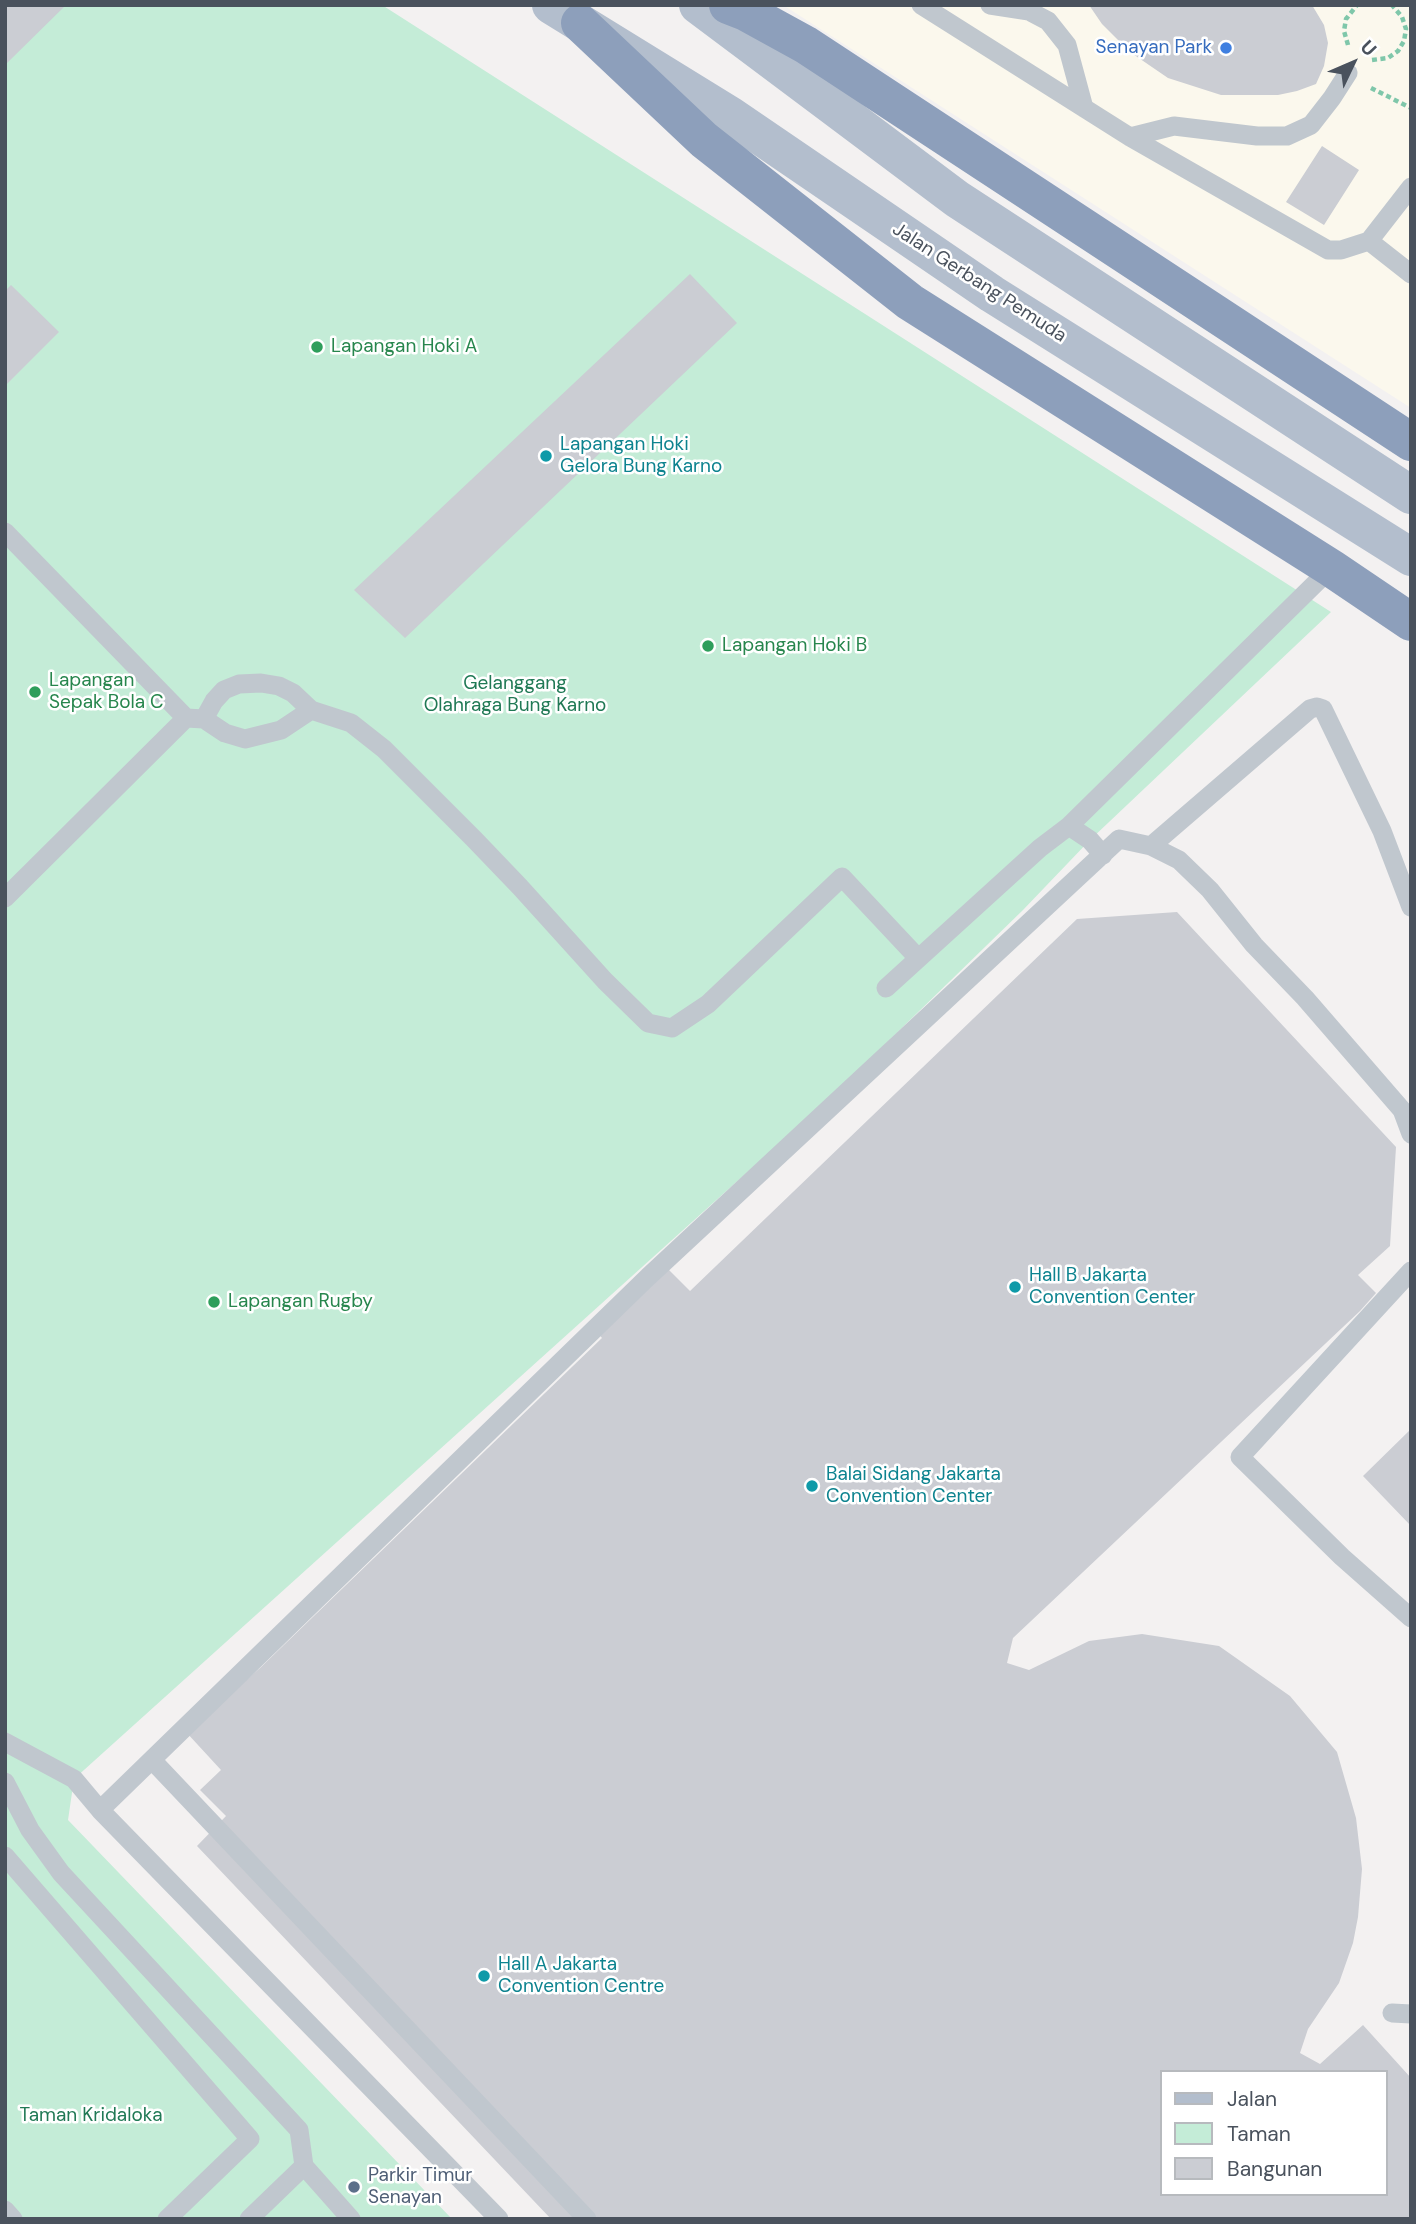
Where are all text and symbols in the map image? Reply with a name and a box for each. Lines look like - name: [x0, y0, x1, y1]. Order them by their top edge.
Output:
- north arrow: [1318, 28, 1388, 98]
- text: U: [1355, 35, 1382, 61]
- place label: Senayan Park: [1095, 37, 1212, 59]
- marker: Senayan Park: [1218, 40, 1234, 56]
- street label: Jalan Gerbang Pemuda: [888, 218, 1070, 348]
- place label: Lapangan Hoki A: [331, 336, 477, 358]
- marker: Lapangan Hoki A: [309, 339, 325, 355]
- place label: Lapangan Hoki Gelora Bung Karno: [560, 434, 722, 478]
- marker: Lapangan Hoki Gelora Bung Karno: [538, 448, 554, 464]
- place label: Lapangan Hoki B: [722, 635, 867, 657]
- marker: Lapangan Hoki B: [700, 638, 716, 654]
- place label: Lapangan Sepak Bola C: [49, 670, 164, 714]
- park label: Gelanggang Olahraga Bung Karno: [424, 673, 606, 717]
- marker: Lapangan Sepak Bola C: [27, 684, 43, 700]
- place label: Hall B Jakarta Convention Center: [1029, 1265, 1195, 1309]
- marker: Hall B Jakarta Convention Center: [1007, 1279, 1023, 1295]
- place label: Lapangan Rugby: [228, 1291, 373, 1313]
- marker: Lapangan Rugby: [206, 1294, 222, 1310]
- place label: Balai Sidang Jakarta Convention Center: [826, 1464, 1001, 1508]
- marker: Balai Sidang Jakarta Convention Center: [804, 1478, 820, 1494]
- place label: Hall A Jakarta Convention Centre: [498, 1954, 664, 1998]
- marker: Hall A Jakarta Convention Centre: [476, 1968, 492, 1984]
- legend: [1160, 2070, 1388, 2196]
- text: Jalan: [1227, 2085, 1277, 2113]
- park label: Taman Kridaloka: [19, 2105, 163, 2127]
- text: Taman: [1227, 2120, 1291, 2148]
- text: Bangunan: [1227, 2155, 1322, 2183]
- place label: Parkir Timur Senayan: [368, 2165, 472, 2209]
- marker: Parkir Timur Senayan: [346, 2179, 362, 2195]

